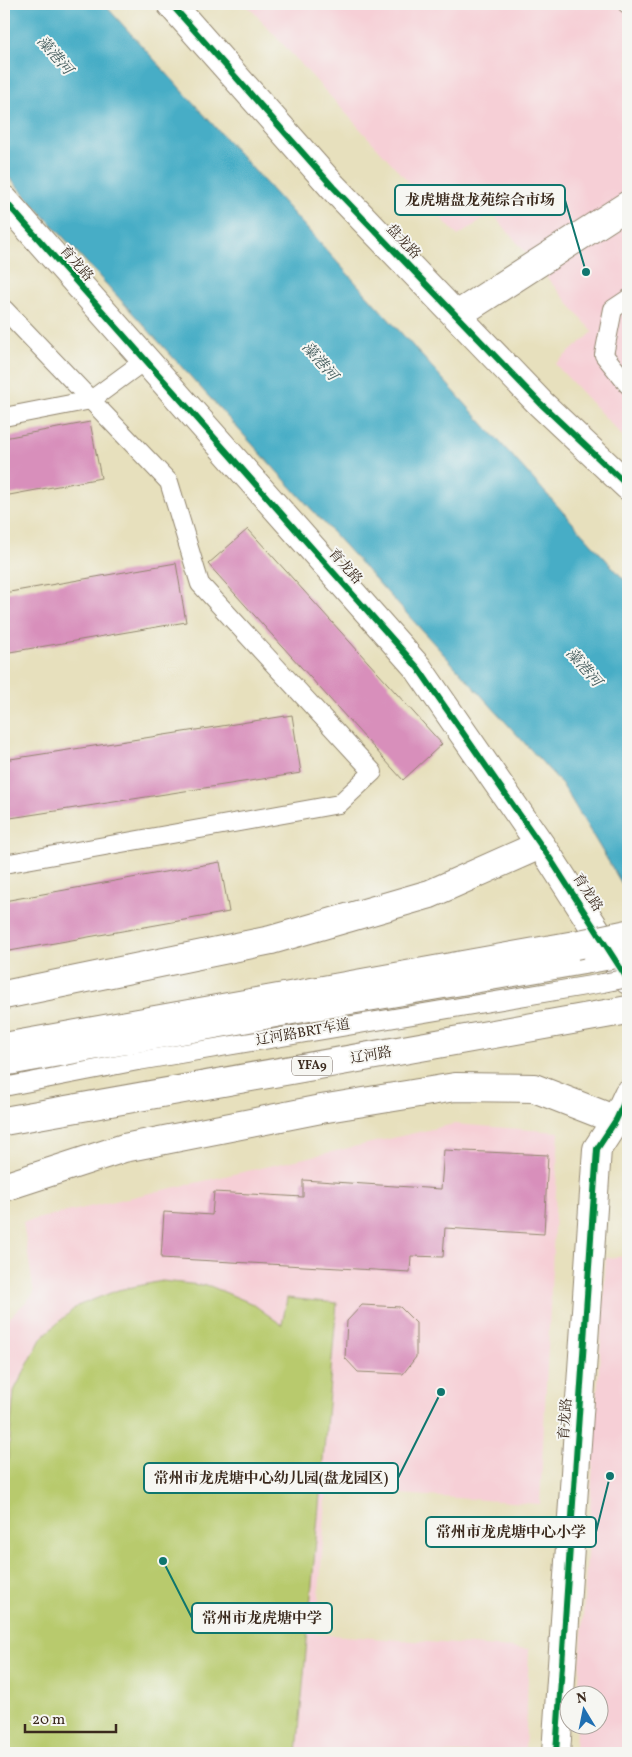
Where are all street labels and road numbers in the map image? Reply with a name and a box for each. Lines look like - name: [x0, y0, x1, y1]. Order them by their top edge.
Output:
- street label: 盘龙路: [382, 220, 424, 264]
- street label: 育龙路: [55, 242, 97, 286]
- street label: 育龙路: [324, 545, 366, 589]
- street label: 育龙路: [568, 870, 606, 916]
- street label: 辽河路BRT车道: [254, 1015, 352, 1051]
- street label: 辽河路: [349, 1043, 393, 1069]
- road number: YFA9: [292, 1056, 332, 1076]
- street label: 育龙路: [555, 1397, 577, 1441]

